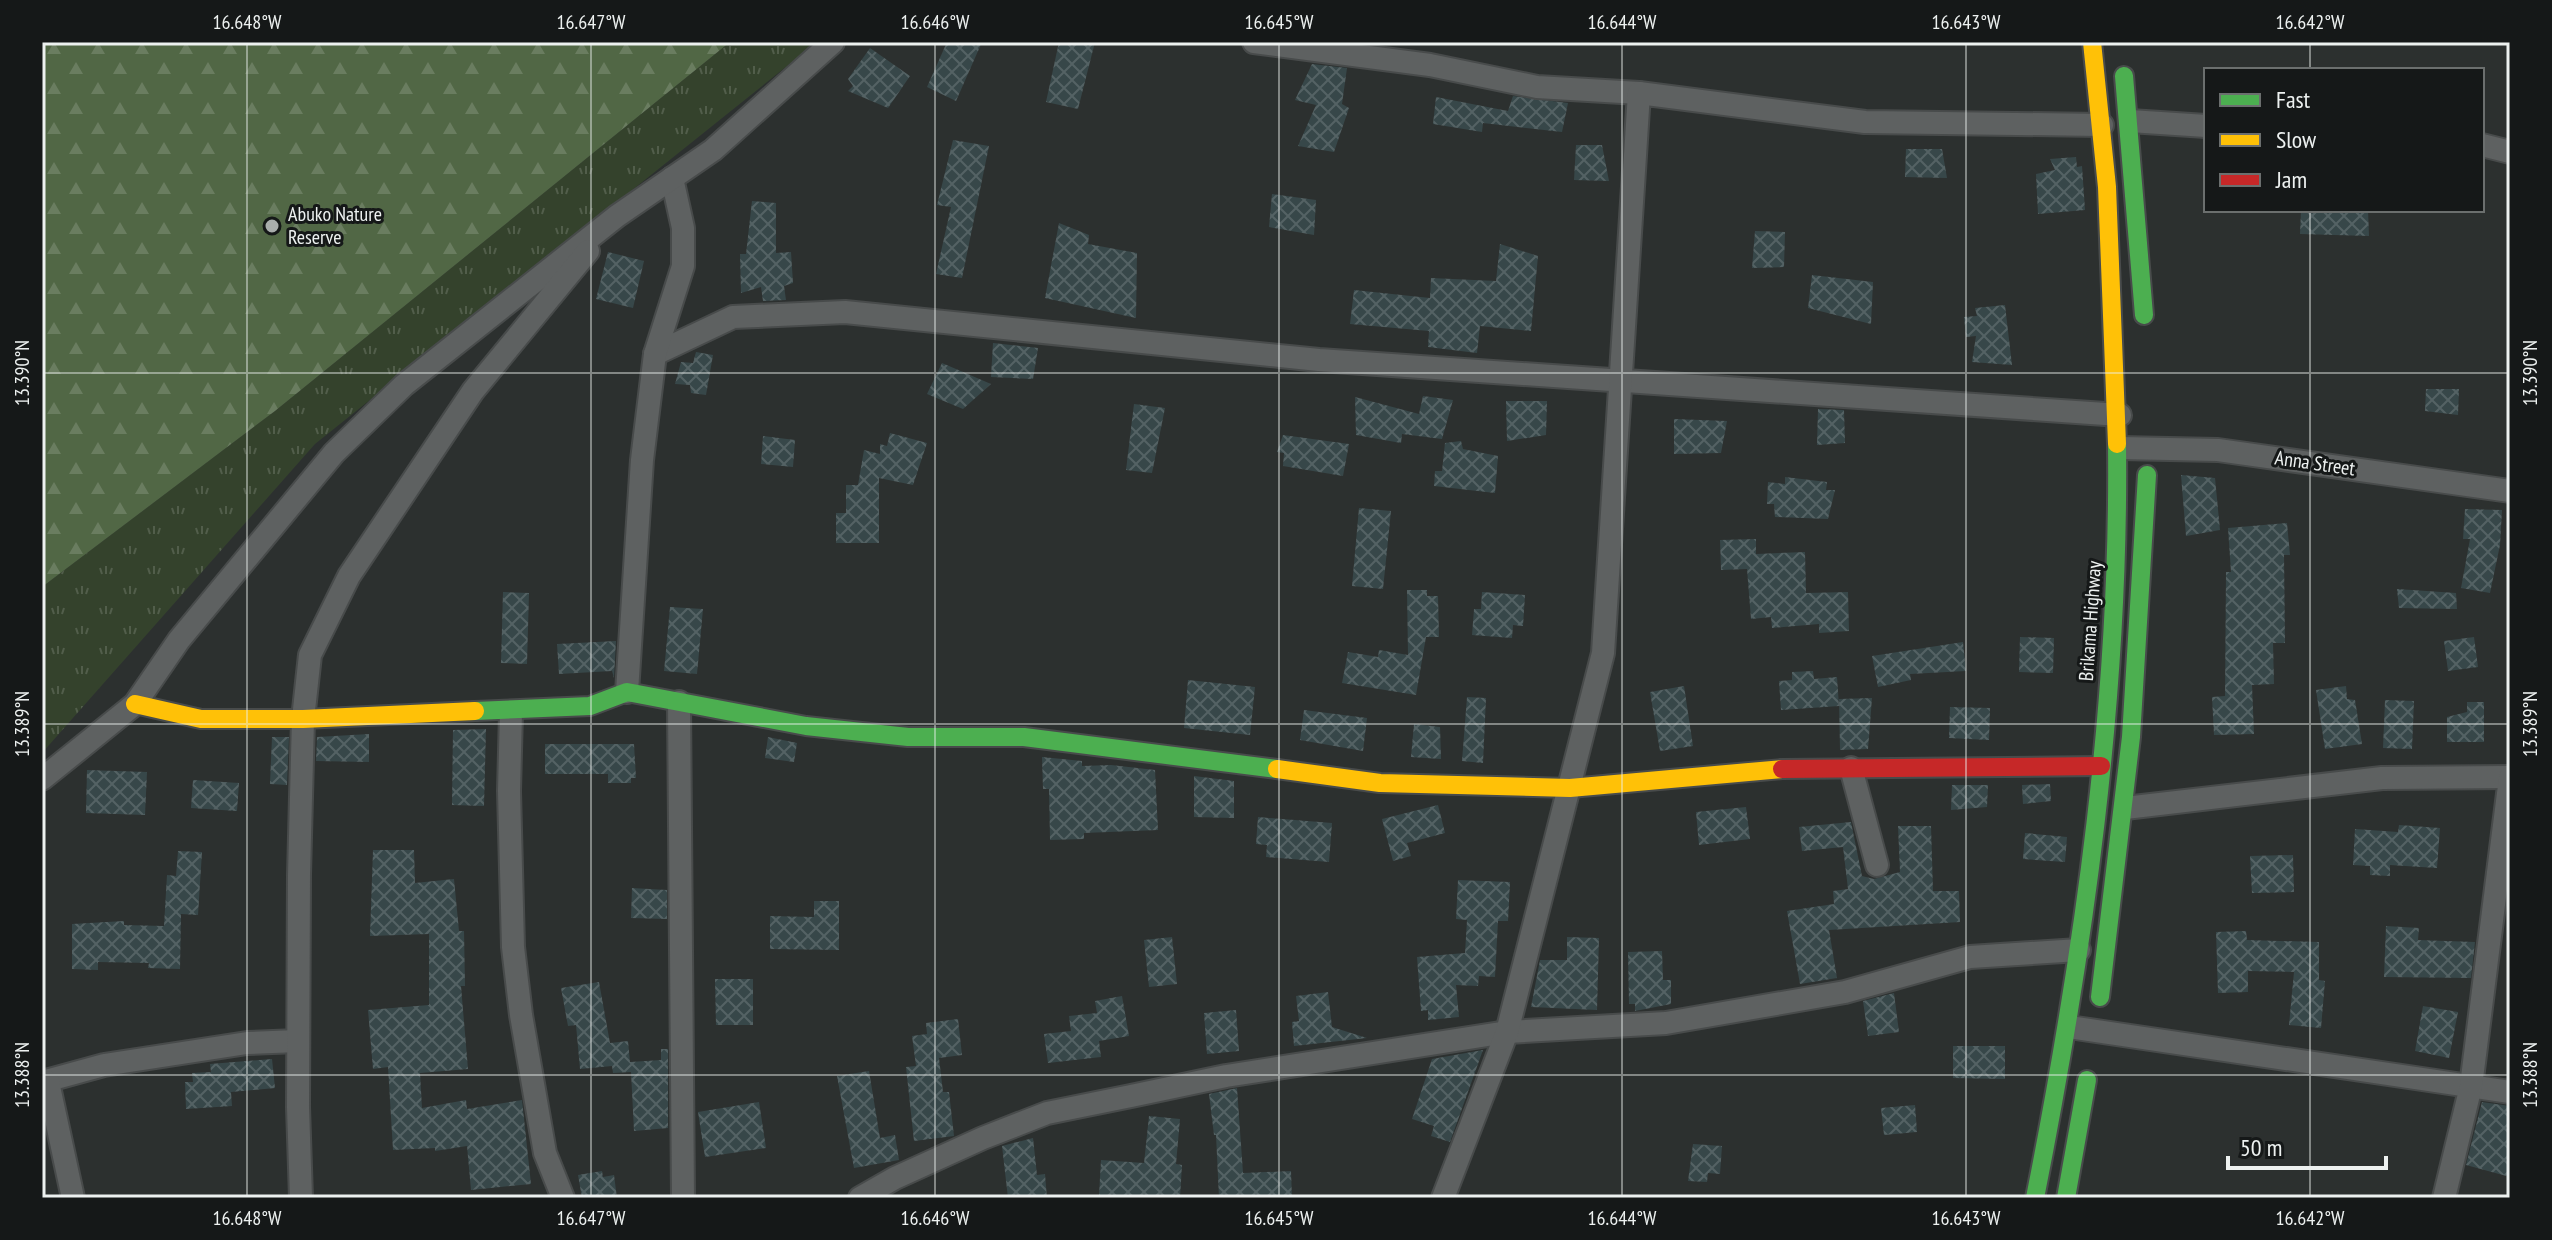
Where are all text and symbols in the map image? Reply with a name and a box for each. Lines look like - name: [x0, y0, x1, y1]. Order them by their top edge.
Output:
- text: 16.648°W: [213, 9, 282, 35]
- text: 16.647°W: [557, 9, 626, 35]
- text: 16.646°W: [901, 9, 970, 35]
- text: 16.645°W: [1245, 9, 1314, 35]
- text: 16.644°W: [1588, 9, 1657, 35]
- text: 16.643°W: [1932, 9, 2001, 35]
- text: 16.642°W: [2276, 9, 2345, 35]
- legend: [2204, 68, 2484, 212]
- text: Fast: [2276, 84, 2311, 115]
- text: Slow: [2276, 124, 2317, 155]
- text: Jam: [2275, 164, 2307, 195]
- place label: Abuko Nature Reserve: [288, 201, 382, 250]
- marker: Abuko Nature Reserve: [263, 217, 281, 235]
- text: 13.390°N: [9, 340, 35, 406]
- text: 13.390°N: [2517, 340, 2543, 406]
- street label: Anna Street: [2273, 445, 2357, 482]
- street label: Brikama Highway: [2073, 560, 2107, 682]
- text: 13.389°N: [9, 691, 35, 757]
- text: 13.389°N: [2517, 691, 2543, 757]
- text: 13.388°N: [9, 1042, 35, 1108]
- text: 13.388°N: [2517, 1042, 2543, 1108]
- scale bar: [2228, 1120, 2386, 1170]
- text: 50 m: [2240, 1132, 2282, 1163]
- text: 16.648°W: [213, 1205, 282, 1231]
- text: 16.647°W: [557, 1205, 626, 1231]
- text: 16.646°W: [901, 1205, 970, 1231]
- text: 16.645°W: [1245, 1205, 1314, 1231]
- text: 16.644°W: [1588, 1205, 1657, 1231]
- text: 16.643°W: [1932, 1205, 2001, 1231]
- text: 16.642°W: [2276, 1205, 2345, 1231]

